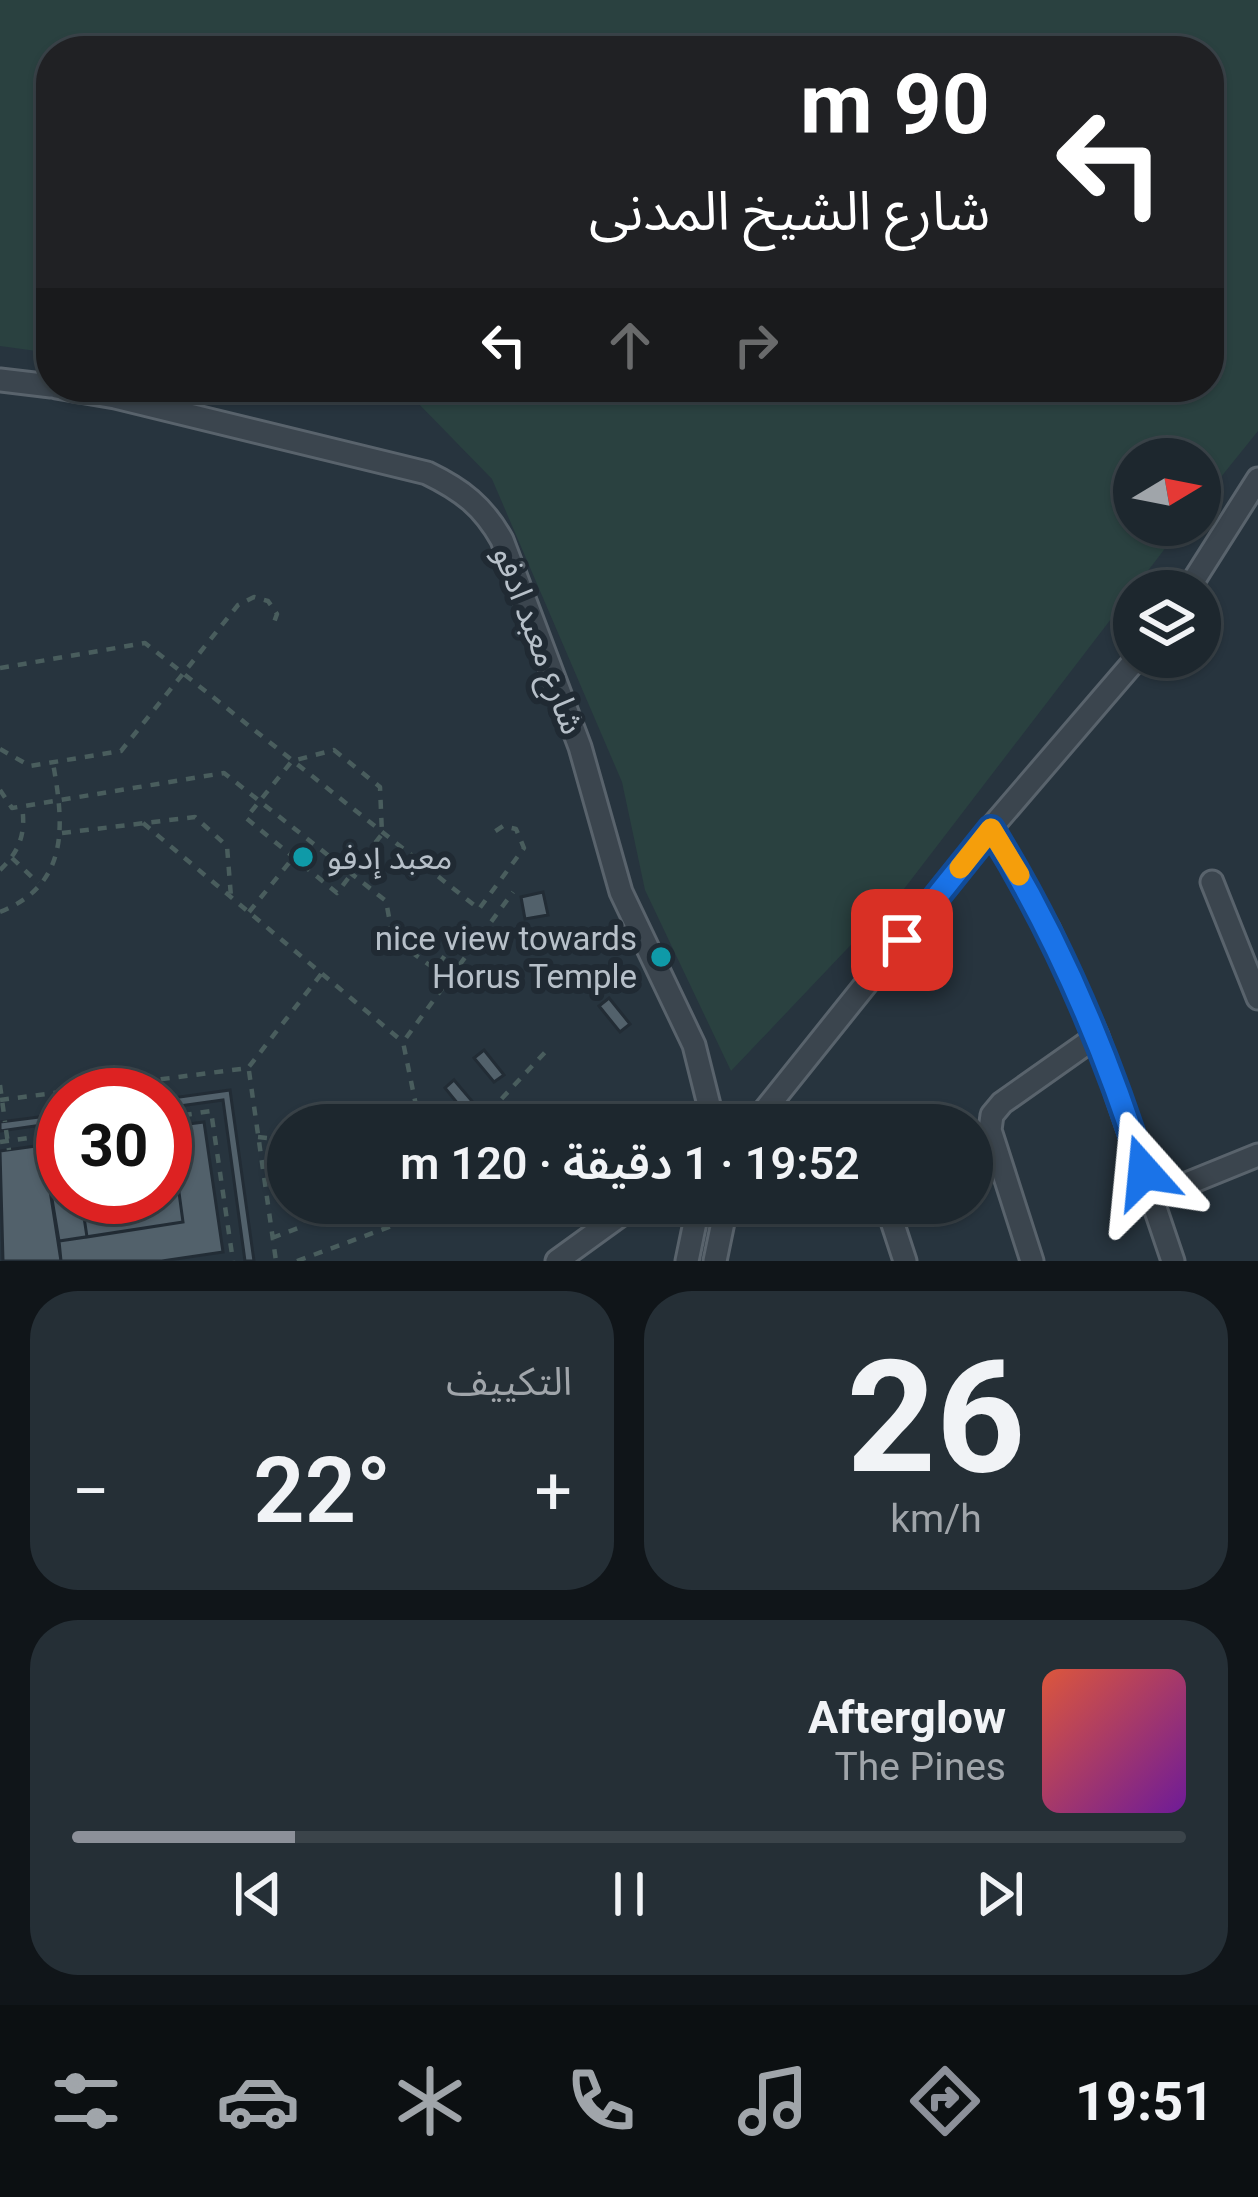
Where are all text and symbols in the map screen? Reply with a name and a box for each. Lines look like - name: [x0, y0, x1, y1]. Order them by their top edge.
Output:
- text: 90 m: [800, 55, 990, 154]
- icon: left: [1032, 84, 1188, 240]
- text: شارع الشيخ المدنى: [589, 180, 990, 243]
- icon: left: [471, 312, 537, 378]
- icon: ahead: [597, 312, 663, 378]
- icon: right: [723, 312, 789, 378]
- north arrow: [1113, 438, 1221, 546]
- map controls: [1113, 438, 1221, 678]
- street label: شارع معبد ادفو: [481, 541, 593, 741]
- button: layers: [1113, 570, 1221, 678]
- place label: معبد إدفو: [327, 838, 452, 880]
- marker: معبد إدفو: [290, 844, 316, 870]
- pin: [851, 889, 953, 991]
- icon: arrive: [869, 907, 935, 973]
- place label: nice view towards Horus Temple: [375, 919, 637, 996]
- marker: nice view towards Horus Temple: [648, 944, 674, 970]
- speed limit sign: 30: [36, 1068, 192, 1224]
- position arrow: [1081, 1109, 1207, 1235]
- text: 19:52 · 1 دقيقة · 120 m: [400, 1137, 860, 1190]
- text: 26: [847, 1326, 1026, 1509]
- text: التكييف: [446, 1359, 572, 1405]
- text: 22°: [253, 1439, 391, 1544]
- text: −: [72, 1453, 110, 1530]
- text: +: [535, 1453, 572, 1530]
- text: km/h: [890, 1496, 982, 1542]
- text: Afterglow: [808, 1691, 1006, 1744]
- text: The Pines: [834, 1744, 1006, 1790]
- icon: previous: [225, 1861, 291, 1927]
- icon: pause: [596, 1861, 662, 1927]
- icon: next: [967, 1861, 1033, 1927]
- icon: filters: [44, 2059, 128, 2143]
- icon: car: [216, 2059, 300, 2143]
- icon: climate: [388, 2059, 472, 2143]
- icon: phone: [559, 2059, 643, 2143]
- icon: music: [731, 2059, 815, 2143]
- icon: directions: [903, 2059, 987, 2143]
- text: 19:51: [1075, 2070, 1214, 2133]

